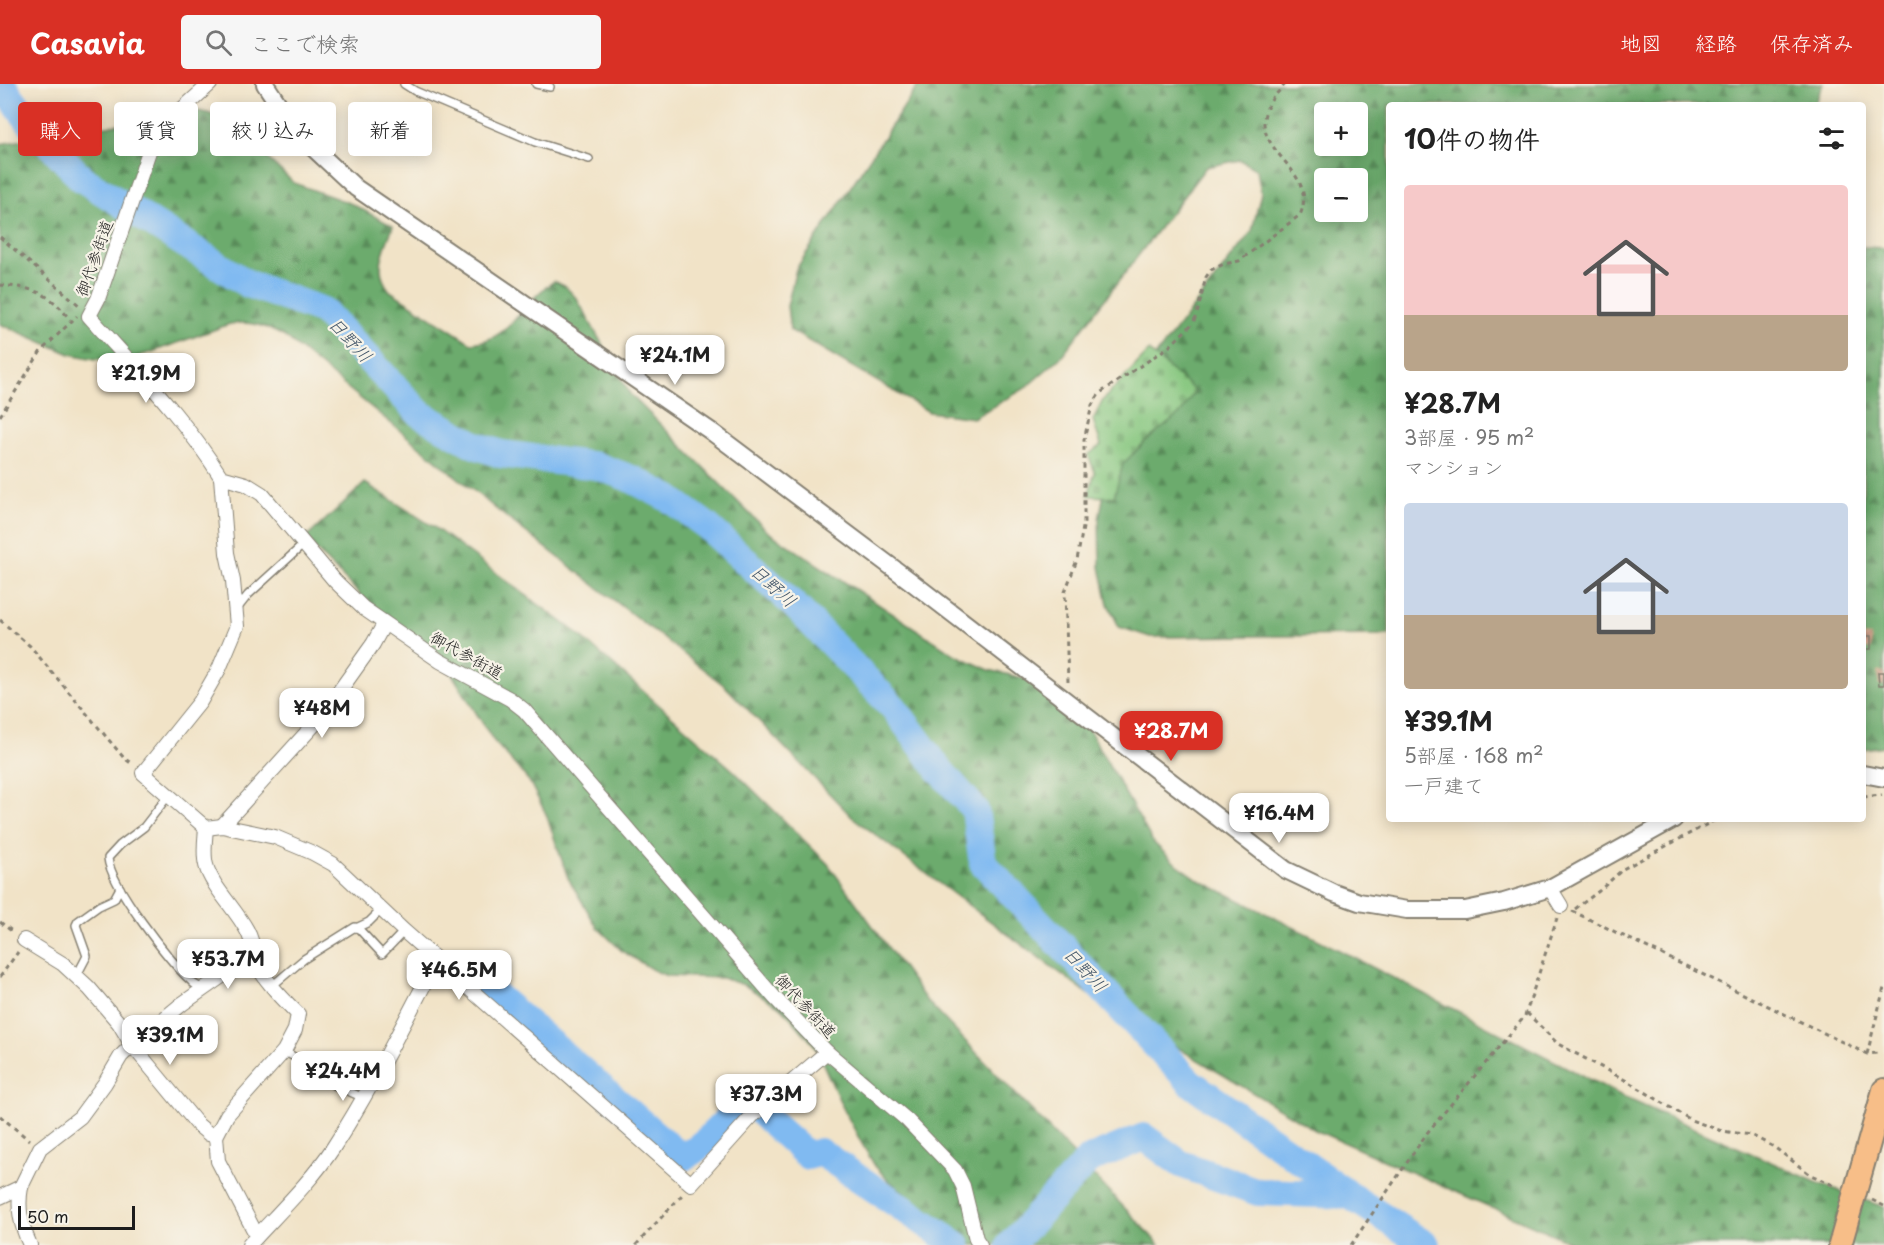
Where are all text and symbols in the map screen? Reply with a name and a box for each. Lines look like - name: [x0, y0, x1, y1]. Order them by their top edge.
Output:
- search box: [181, 15, 601, 69]
- text: Casavia: [30, 21, 145, 64]
- icon: search: [202, 26, 235, 59]
- text: ここで検索: [250, 26, 360, 59]
- text: 地図: [1620, 26, 1662, 58]
- text: 経路: [1695, 26, 1737, 58]
- text: 保存済み: [1770, 26, 1854, 58]
- chip: 購入: [18, 102, 102, 156]
- chip: 賃貸: [114, 102, 198, 156]
- chip: 絞り込み: [210, 102, 336, 156]
- chip: 新着: [348, 102, 432, 156]
- map controls: [1314, 102, 1368, 222]
- button: +: [1314, 102, 1368, 156]
- text: 10件の物件: [1404, 119, 1540, 158]
- icon: filters: [1815, 122, 1848, 155]
- button: −: [1314, 168, 1368, 222]
- street label: 御代参街道: [68, 216, 118, 299]
- icon: home: [1572, 224, 1680, 332]
- water label: 日野川: [323, 310, 379, 368]
- pin: ¥24.1M: [626, 335, 724, 386]
- text: ¥24.1M: [640, 339, 710, 369]
- pin: ¥21.9M: [97, 353, 195, 404]
- text: ¥21.9M: [111, 357, 181, 387]
- text: ¥28.7M: [1404, 383, 1501, 422]
- text: 3部屋 · 95 m²: [1404, 422, 1534, 452]
- text: マンション: [1404, 452, 1503, 482]
- icon: home: [1572, 542, 1680, 650]
- water label: 日野川: [745, 557, 803, 613]
- street label: 御代参街道: [427, 624, 508, 684]
- pin: ¥48M: [286, 688, 358, 739]
- text: ¥48M: [293, 692, 351, 722]
- text: ¥39.1M: [1404, 701, 1493, 740]
- pin: ¥28.7M: [1122, 711, 1220, 762]
- text: ¥28.7M: [1134, 715, 1208, 745]
- text: 5部屋 · 168 m²: [1404, 740, 1544, 770]
- text: 一戸建て: [1404, 770, 1484, 800]
- pin: ¥16.4M: [1230, 793, 1328, 844]
- text: ¥16.4M: [1243, 797, 1315, 827]
- pin: ¥53.7M: [179, 939, 277, 990]
- water label: 日野川: [1058, 940, 1114, 998]
- text: ¥53.7M: [191, 943, 265, 973]
- pin: ¥46.5M: [410, 950, 508, 1001]
- text: ¥46.5M: [421, 954, 497, 984]
- street label: 御代参街道: [771, 968, 843, 1043]
- pin: ¥39.1M: [121, 1015, 219, 1066]
- text: ¥39.1M: [136, 1019, 204, 1049]
- pin: ¥24.4M: [294, 1051, 392, 1102]
- text: ¥24.4M: [305, 1055, 381, 1085]
- pin: ¥37.3M: [717, 1074, 815, 1125]
- text: ¥37.3M: [729, 1078, 803, 1108]
- scale bar: [18, 1203, 135, 1230]
- text: 50 m: [27, 1204, 68, 1228]

